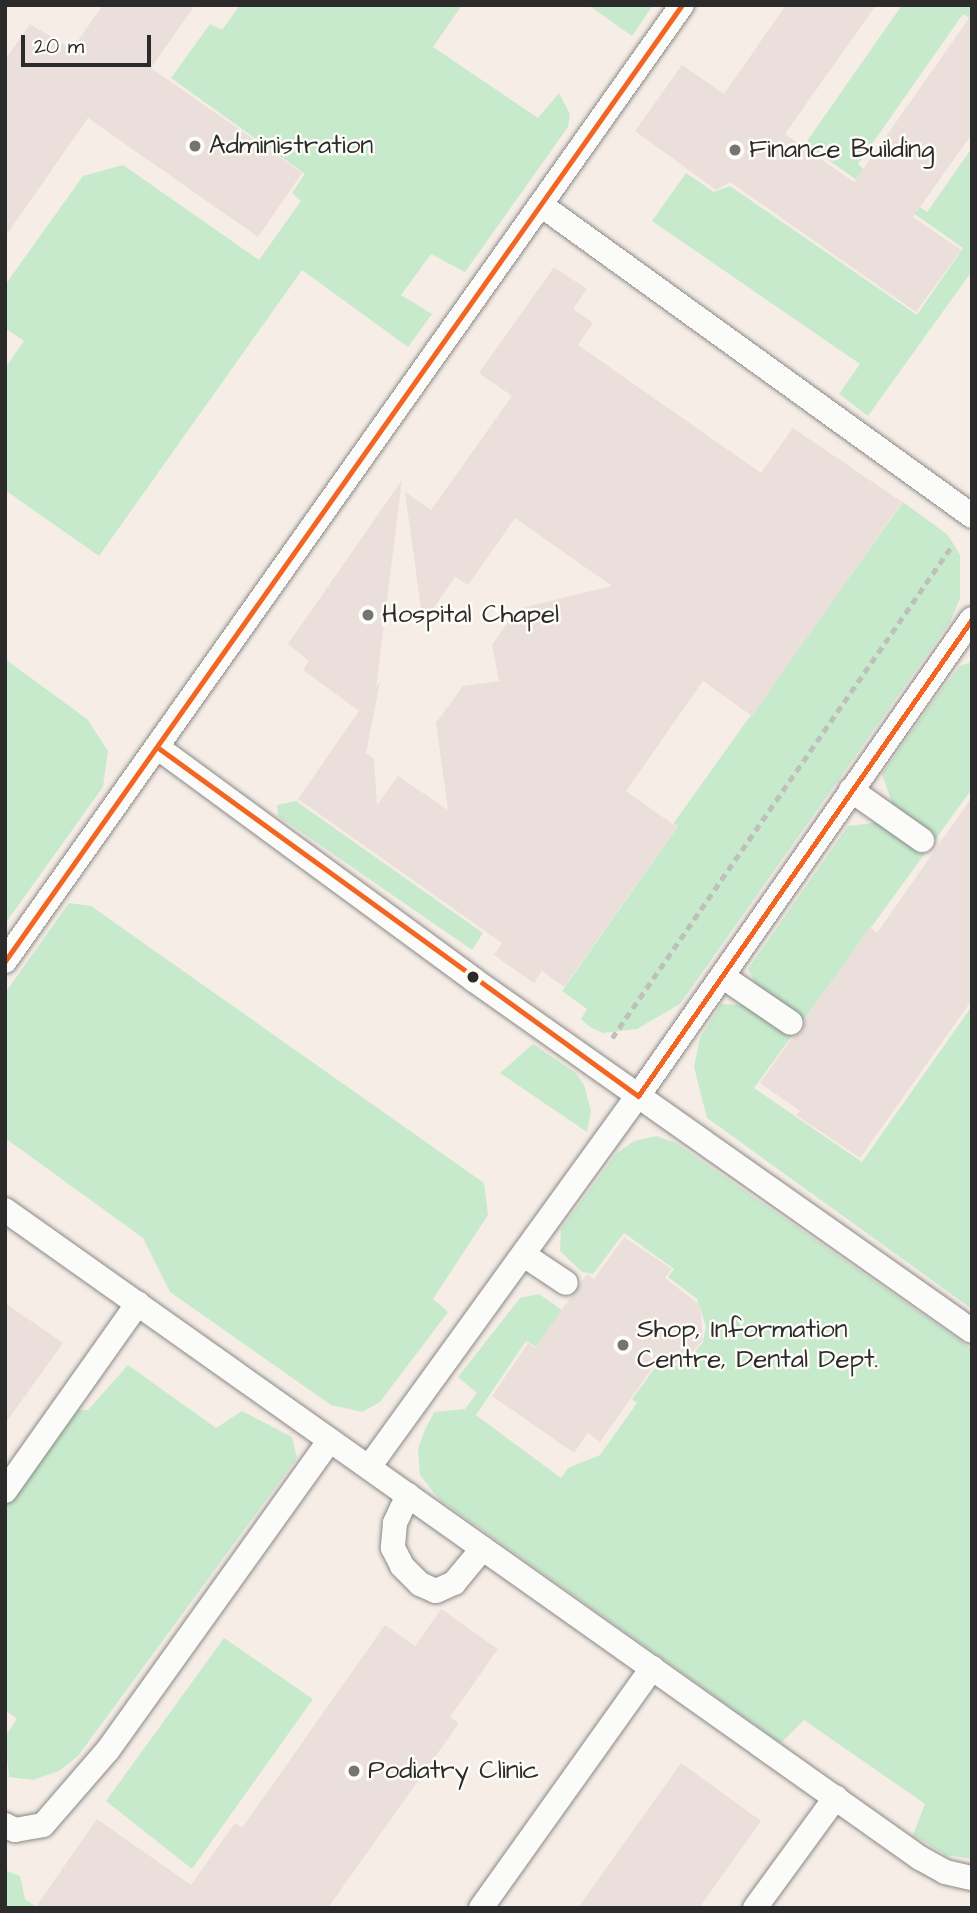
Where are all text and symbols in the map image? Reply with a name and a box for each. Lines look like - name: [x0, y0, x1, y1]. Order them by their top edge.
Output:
- scale bar: [24, 21, 154, 65]
- text: 20 m: [34, 32, 84, 61]
- place label: Administration: [209, 130, 373, 162]
- place label: Finance Building: [749, 134, 934, 166]
- marker: Administration: [187, 138, 203, 154]
- marker: Finance Building: [727, 142, 743, 158]
- place label: Hospital Chapel: [382, 599, 559, 631]
- marker: Hospital Chapel: [360, 607, 376, 623]
- unlabelled marker: [466, 970, 480, 984]
- place label: Shop, Information Centre, Dental Dept.: [637, 1314, 878, 1376]
- marker: Shop, Information Centre, Dental Dept.: [615, 1337, 631, 1353]
- place label: Podiatry Clinic: [368, 1755, 539, 1787]
- marker: Podiatry Clinic: [346, 1763, 362, 1779]

